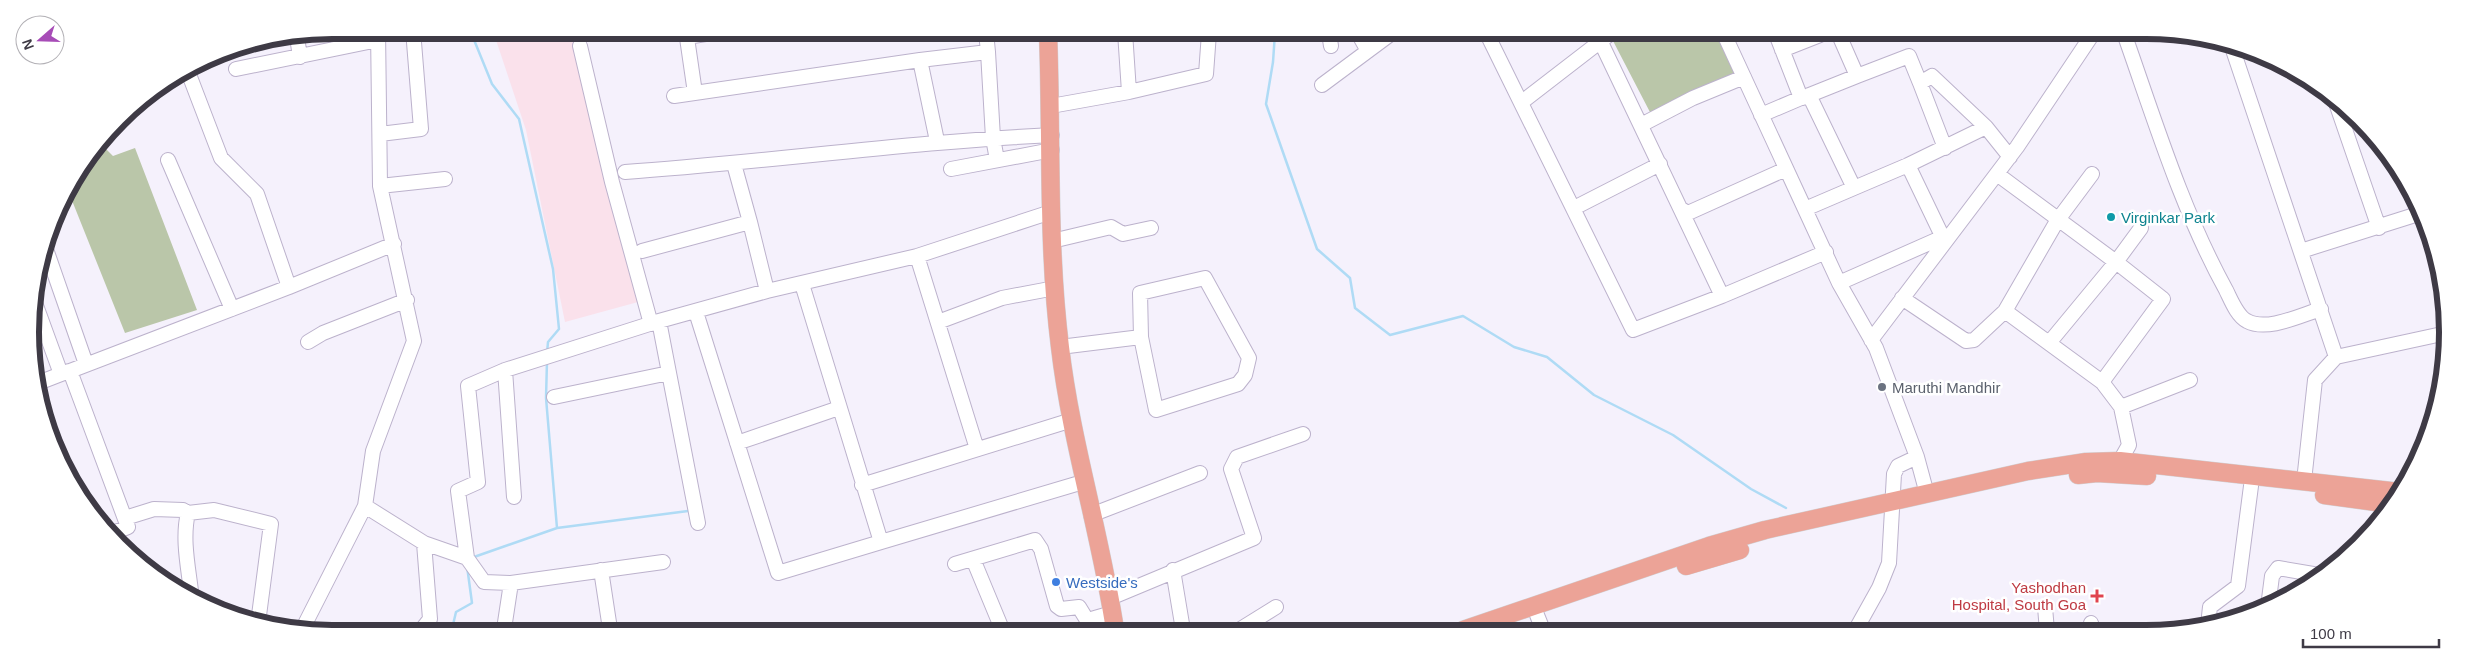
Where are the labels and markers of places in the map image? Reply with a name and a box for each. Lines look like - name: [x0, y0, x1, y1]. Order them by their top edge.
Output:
- place label: Virginkar Park: [2121, 209, 2215, 226]
- marker: Virginkar Park: [2105, 211, 2117, 223]
- place label: Maruthi Mandhir: [1892, 379, 2000, 396]
- marker: Maruthi Mandhir: [1876, 381, 1888, 393]
- place label: Westside's: [1066, 574, 1138, 591]
- marker: Westside's: [1050, 576, 1062, 588]
- place label: Yashodhan Hospital, South Goa: [1952, 579, 2087, 613]
- marker: Yashodhan Hospital, South Goa: [2090, 589, 2104, 603]

